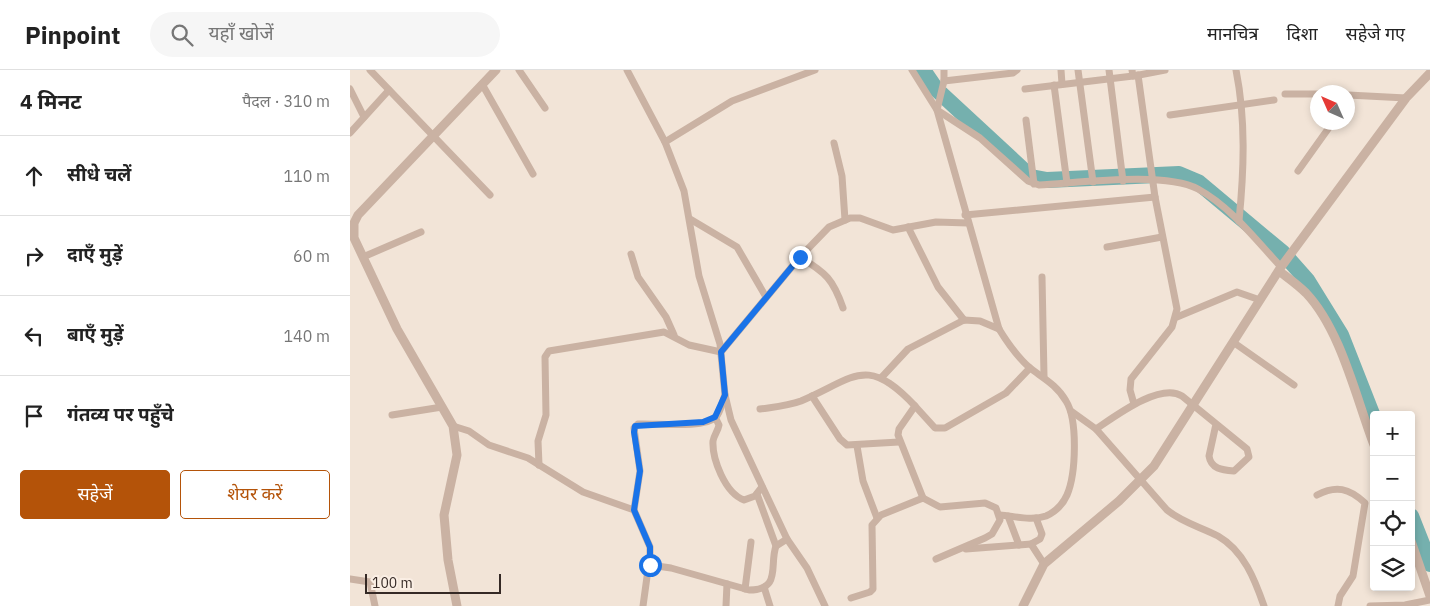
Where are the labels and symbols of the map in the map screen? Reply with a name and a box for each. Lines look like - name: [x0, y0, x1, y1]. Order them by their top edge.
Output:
- north arrow: [1310, 85, 1355, 130]
- route end: [789, 246, 812, 269]
- route start: [639, 554, 662, 577]
- scale bar: [365, 571, 501, 594]

